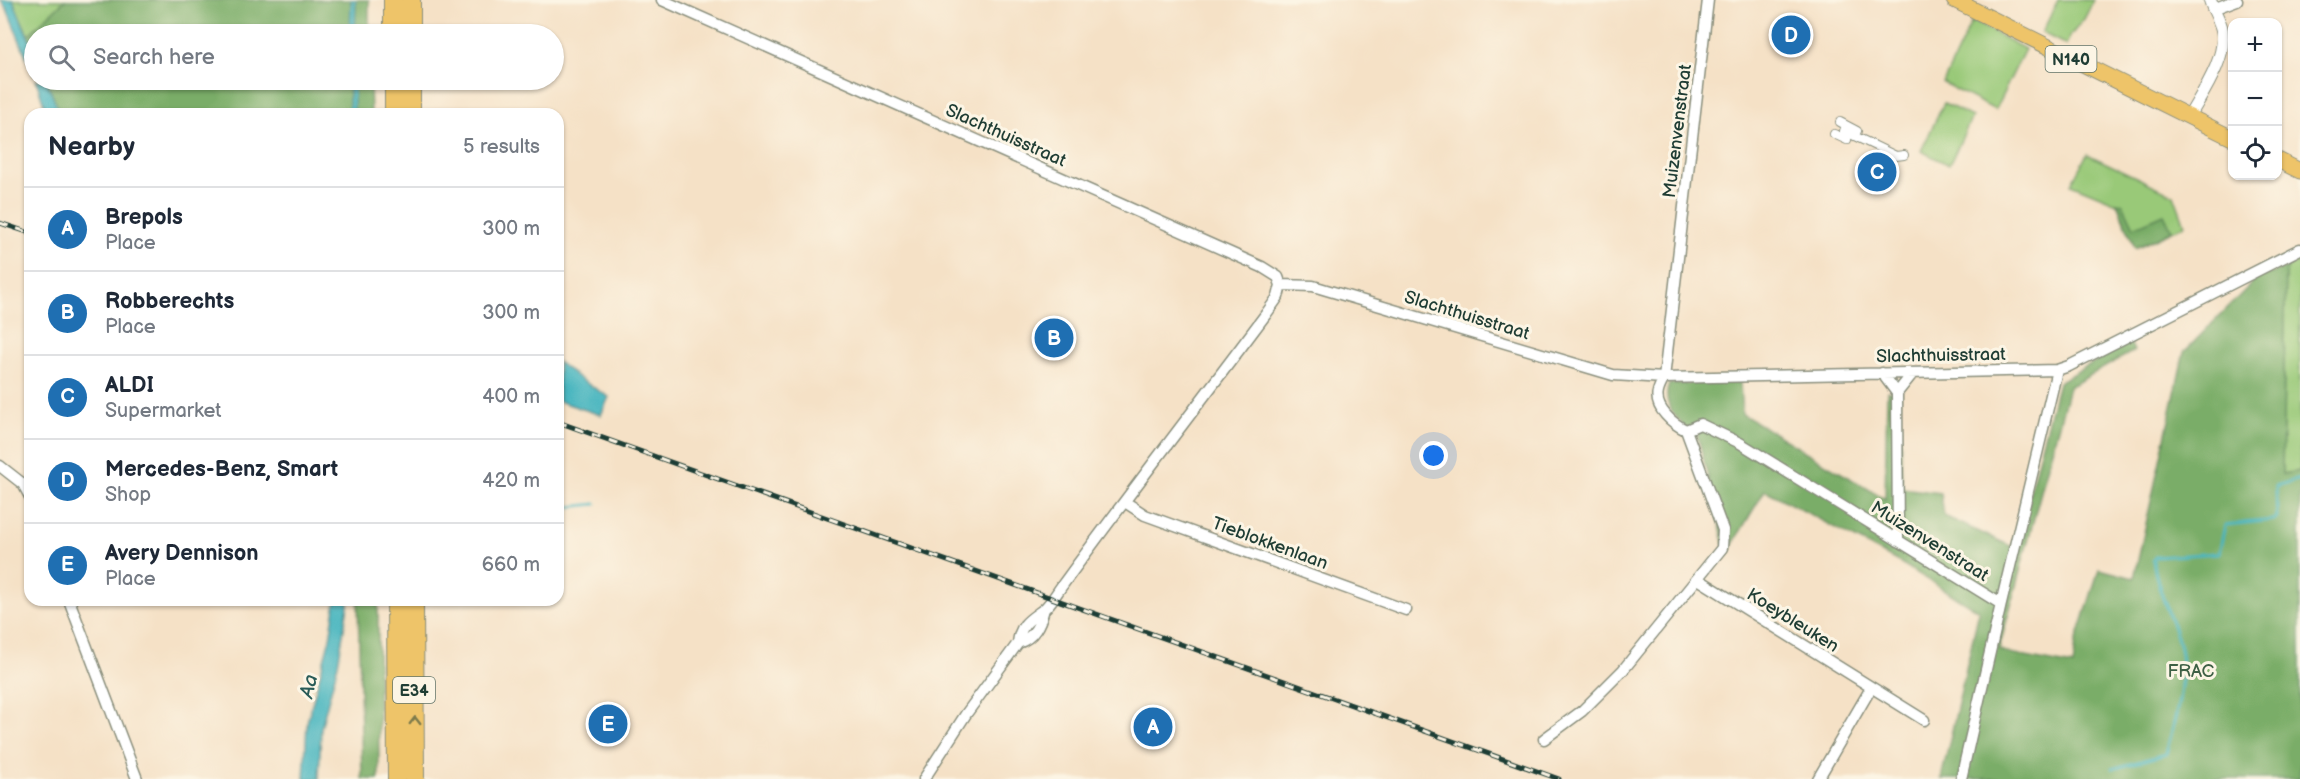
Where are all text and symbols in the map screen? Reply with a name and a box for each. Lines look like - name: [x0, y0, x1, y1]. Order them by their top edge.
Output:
- pin: D: [1772, 12, 1810, 57]
- map controls: [2228, 18, 2282, 180]
- button: +: [2228, 18, 2282, 72]
- search box: [24, 24, 564, 90]
- icon: search: [45, 41, 78, 74]
- text: Search here: [93, 44, 215, 71]
- road number: N140: [2046, 46, 2096, 72]
- street label: Muizenvenstraat: [1659, 62, 1696, 199]
- button: −: [2228, 72, 2282, 126]
- street label: Slachthuisstraat: [942, 100, 1070, 172]
- button: locate: [2228, 126, 2282, 180]
- text: Nearby: [48, 132, 135, 163]
- text: 5 results: [463, 135, 540, 159]
- pin: C: [1858, 150, 1896, 195]
- text: Brepols: [105, 204, 183, 231]
- text: A: [61, 217, 74, 241]
- text: 300 m: [482, 217, 540, 241]
- text: Place: [105, 231, 156, 255]
- street label: Slachthuisstraat: [1402, 287, 1532, 345]
- text: Robberechts: [105, 288, 234, 315]
- text: B: [60, 301, 75, 325]
- text: 300 m: [482, 301, 540, 325]
- text: Place: [105, 315, 156, 339]
- pin: B: [1034, 316, 1074, 360]
- street label: Slachthuisstraat: [1876, 344, 2006, 367]
- text: ALDI: [105, 372, 154, 399]
- text: C: [60, 385, 75, 409]
- text: 400 m: [482, 385, 540, 409]
- text: Supermarket: [105, 399, 221, 423]
- your location: [1419, 441, 1448, 470]
- text: Mercedes-Benz, Smart: [105, 456, 338, 483]
- text: D: [61, 469, 74, 493]
- text: 420 m: [482, 469, 540, 493]
- text: Shop: [105, 483, 151, 507]
- street label: Muizenvenstraat: [1867, 497, 1993, 586]
- street label: Tieblokkenlaan: [1209, 513, 1331, 574]
- text: Avery Dennison: [105, 540, 259, 567]
- text: E: [61, 553, 74, 577]
- text: 660 m: [482, 553, 540, 577]
- text: Place: [105, 567, 156, 591]
- street label: Koeybleuken: [1743, 584, 1843, 657]
- park label: FRAC: [2168, 661, 2215, 682]
- water label: Aa: [294, 672, 323, 701]
- road number: E34: [393, 677, 435, 703]
- pin: E: [588, 702, 628, 746]
- pin: A: [1134, 704, 1172, 750]
- one-way arrow: [409, 716, 421, 725]

